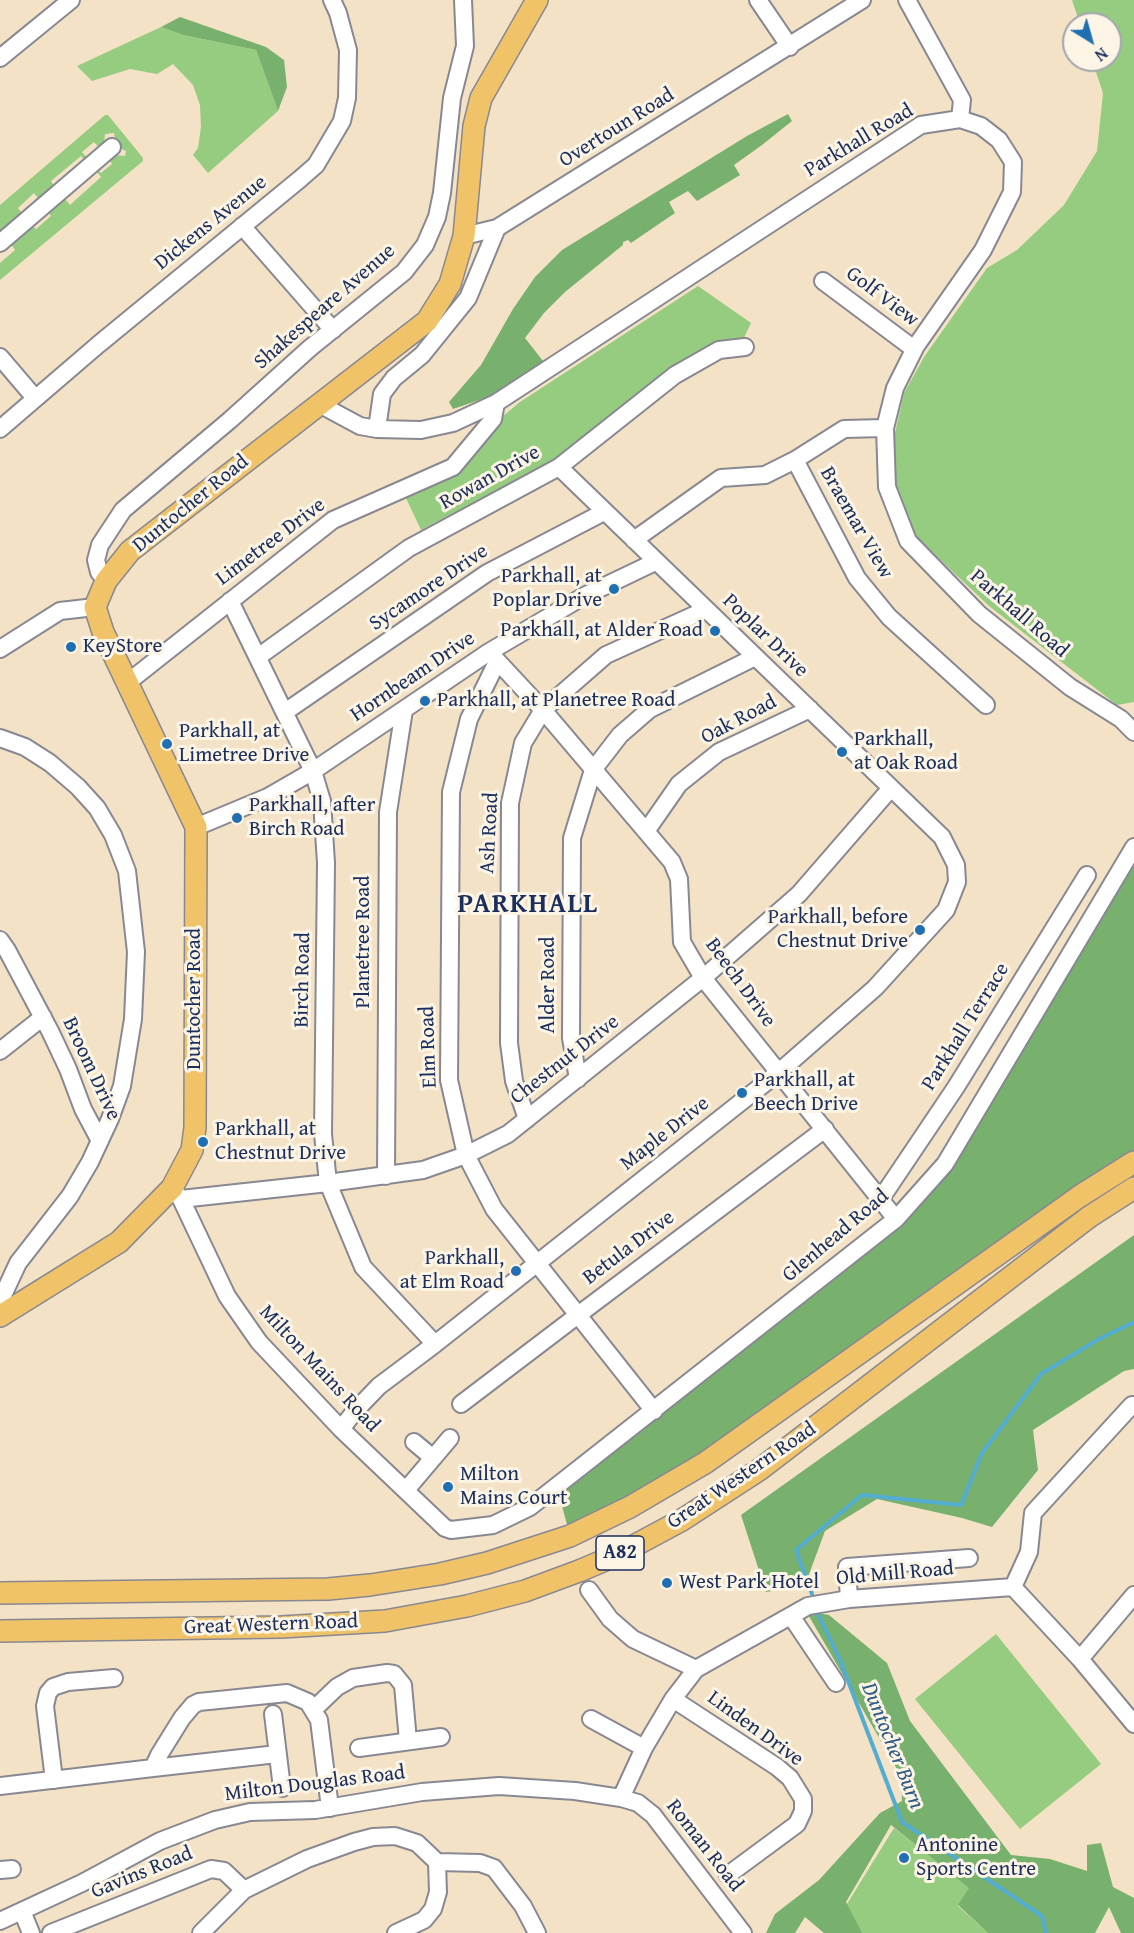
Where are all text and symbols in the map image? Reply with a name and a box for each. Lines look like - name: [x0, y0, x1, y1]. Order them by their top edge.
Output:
- north arrow: [1062, 12, 1122, 72]
- text: N: [1090, 42, 1113, 68]
- street label: Overtoun Road: [555, 83, 679, 173]
- street label: Parkhall Road: [800, 99, 918, 183]
- street label: Dickens Avenue: [150, 170, 272, 276]
- street label: Shakespeare Avenue: [249, 239, 401, 375]
- street label: Golf View: [841, 261, 923, 333]
- street label: Rowan Drive: [436, 440, 544, 516]
- street label: Duntocher Road: [128, 450, 254, 558]
- street label: Braemar View: [814, 463, 898, 583]
- street label: Limetree Drive: [211, 493, 331, 591]
- street label: Sycamore Drive: [365, 539, 493, 637]
- place label: Parkhall, at Poplar Drive: [492, 564, 602, 614]
- street label: Parkhall Road: [964, 564, 1074, 664]
- marker: Parkhall, at Poplar Drive: [607, 582, 621, 596]
- street label: Poplar Drive: [717, 589, 813, 683]
- place label: Parkhall, at Alder Road: [500, 618, 703, 644]
- marker: Parkhall, at Alder Road: [708, 624, 722, 638]
- street label: Hornbeam Drive: [346, 626, 480, 728]
- place label: KeyStore: [83, 634, 162, 660]
- marker: KeyStore: [64, 640, 78, 654]
- place label: Parkhall, at Planetree Road: [437, 688, 676, 714]
- street label: Oak Road: [697, 690, 781, 750]
- marker: Parkhall, at Planetree Road: [418, 694, 432, 708]
- place label: Parkhall, at Limetree Drive: [179, 719, 309, 769]
- place label: Parkhall, at Oak Road: [854, 727, 958, 777]
- marker: Parkhall, at Limetree Drive: [160, 737, 174, 751]
- marker: Parkhall, at Oak Road: [835, 745, 849, 759]
- street label: Ash Road: [475, 792, 505, 874]
- place label: Parkhall, after Birch Road: [249, 793, 375, 843]
- marker: Parkhall, after Birch Road: [230, 811, 244, 825]
- street label: Planetree Road: [351, 876, 377, 1008]
- district label: PARKHALL: [457, 889, 599, 921]
- place label: Parkhall, before Chestnut Drive: [768, 905, 908, 955]
- marker: Parkhall, before Chestnut Drive: [913, 923, 927, 937]
- street label: Duntocher Road: [182, 928, 208, 1070]
- street label: Birch Road: [290, 932, 316, 1028]
- street label: Beech Drive: [699, 933, 781, 1033]
- street label: Alder Road: [536, 937, 562, 1033]
- street label: Parkhall Terrace: [917, 959, 1015, 1095]
- street label: Elm Road: [415, 1005, 443, 1089]
- street label: Chestnut Drive: [506, 1010, 624, 1110]
- street label: Broom Drive: [56, 1014, 126, 1124]
- place label: Parkhall, at Beech Drive: [754, 1068, 858, 1118]
- marker: Parkhall, at Beech Drive: [735, 1086, 749, 1100]
- street label: Maple Drive: [615, 1091, 715, 1177]
- place label: Parkhall, at Chestnut Drive: [215, 1117, 346, 1167]
- marker: Parkhall, at Chestnut Drive: [196, 1135, 210, 1149]
- street label: Glenhead Road: [778, 1184, 894, 1288]
- street label: Betula Drive: [578, 1205, 680, 1291]
- place label: Parkhall, at Elm Road: [400, 1246, 504, 1296]
- marker: Parkhall, at Elm Road: [509, 1264, 523, 1278]
- street label: Milton Mains Road: [253, 1300, 385, 1438]
- street label: Great Western Road: [663, 1417, 821, 1535]
- place label: Milton Mains Court: [460, 1462, 567, 1512]
- marker: Milton Mains Court: [441, 1480, 455, 1494]
- road number: A82: [596, 1536, 644, 1570]
- street label: Old Mill Road: [835, 1556, 955, 1592]
- place label: West Park Hotel: [679, 1570, 819, 1596]
- marker: West Park Hotel: [660, 1576, 674, 1590]
- street label: Great Western Road: [184, 1609, 358, 1641]
- water label: Duntocher Burn: [855, 1679, 929, 1813]
- street label: Linden Drive: [702, 1686, 808, 1772]
- street label: Milton Douglas Road: [223, 1760, 407, 1808]
- street label: Roman Road: [660, 1795, 748, 1897]
- place label: Antonine Sports Centre: [916, 1833, 1036, 1883]
- street label: Gavins Road: [88, 1841, 196, 1905]
- marker: Antonine Sports Centre: [897, 1851, 911, 1865]

